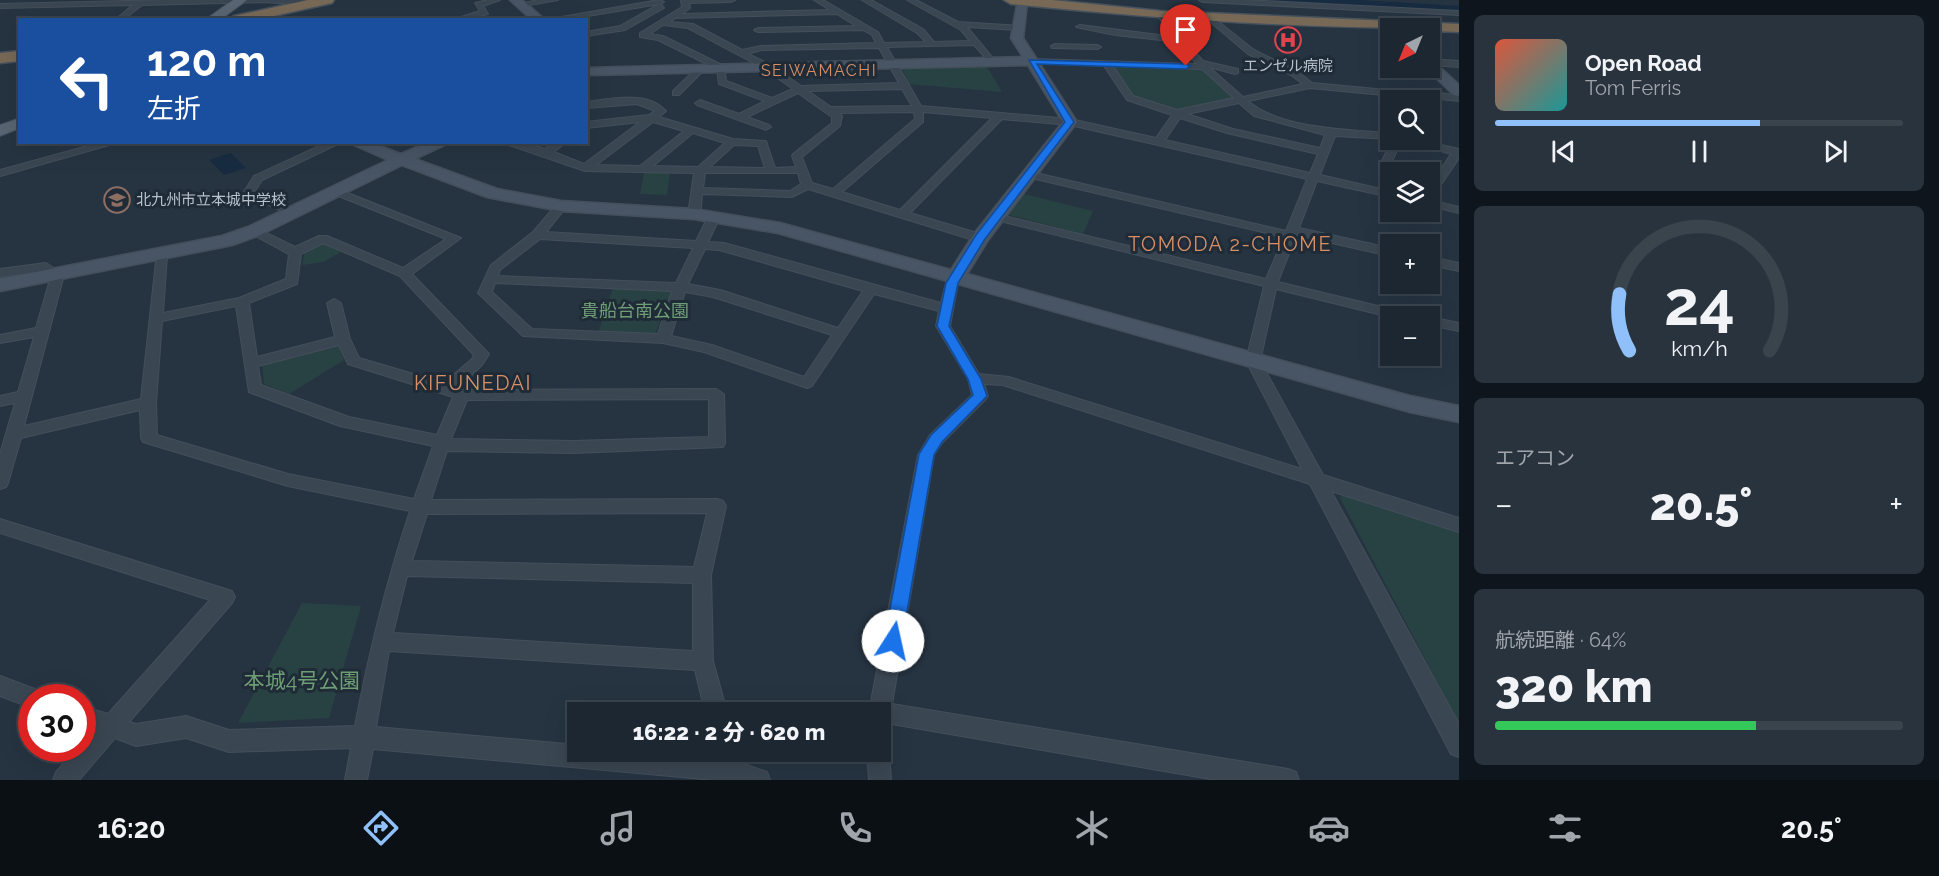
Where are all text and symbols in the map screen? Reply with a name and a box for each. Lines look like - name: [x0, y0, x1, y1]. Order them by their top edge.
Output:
- pin: [1160, 4, 1211, 66]
- icon: arrive: [1169, 13, 1202, 46]
- north arrow: [1380, 18, 1440, 78]
- map controls: [1380, 18, 1440, 366]
- hospital icon: エンゼル病院: [1273, 25, 1303, 55]
- text: 120 m: [147, 37, 266, 86]
- icon: left: [48, 42, 126, 120]
- text: Open Road: [1585, 50, 1702, 76]
- place label: エンゼル病院: [1243, 57, 1333, 75]
- district label: SEIWAMACHI: [761, 61, 877, 80]
- text: Tom Ferris: [1585, 76, 1681, 100]
- button: search: [1380, 90, 1440, 150]
- text: 左折: [147, 93, 201, 124]
- icon: previous: [1547, 135, 1580, 168]
- icon: pause: [1683, 135, 1716, 168]
- icon: next: [1819, 135, 1852, 168]
- button: layers: [1380, 162, 1440, 222]
- school or university icon: 北九州市立本城中学校: [102, 185, 132, 215]
- place label: 北九州市立本城中学校: [136, 191, 286, 209]
- district label: TOMODA 2-CHOME: [1128, 232, 1332, 256]
- button: +: [1380, 234, 1440, 294]
- text: 24: [1664, 267, 1734, 341]
- park label: 貴船台南公園: [581, 300, 689, 321]
- button: −: [1380, 306, 1440, 366]
- text: km/h: [1671, 337, 1727, 362]
- district label: KIFUNEDAI: [414, 371, 532, 395]
- text: エアコン: [1495, 446, 1575, 470]
- text: 20.5°: [1650, 478, 1752, 531]
- text: −: [1495, 485, 1513, 524]
- text: +: [1889, 485, 1903, 524]
- position arrow: [861, 609, 925, 673]
- text: 航続距離 · 64%: [1495, 628, 1626, 652]
- text: 320 km: [1495, 660, 1653, 713]
- park label: 本城4号公園: [244, 668, 360, 693]
- speed limit sign: 30: [18, 684, 96, 762]
- text: 16:22 · 2 分 · 620 m: [633, 719, 825, 745]
- icon: directions: [360, 807, 402, 849]
- icon: music: [597, 807, 639, 849]
- icon: phone: [834, 807, 876, 849]
- icon: climate: [1071, 807, 1113, 849]
- icon: car: [1308, 807, 1350, 849]
- icon: filters: [1544, 807, 1586, 849]
- text: 16:20: [97, 813, 166, 844]
- text: 20.5°: [1781, 813, 1842, 844]

